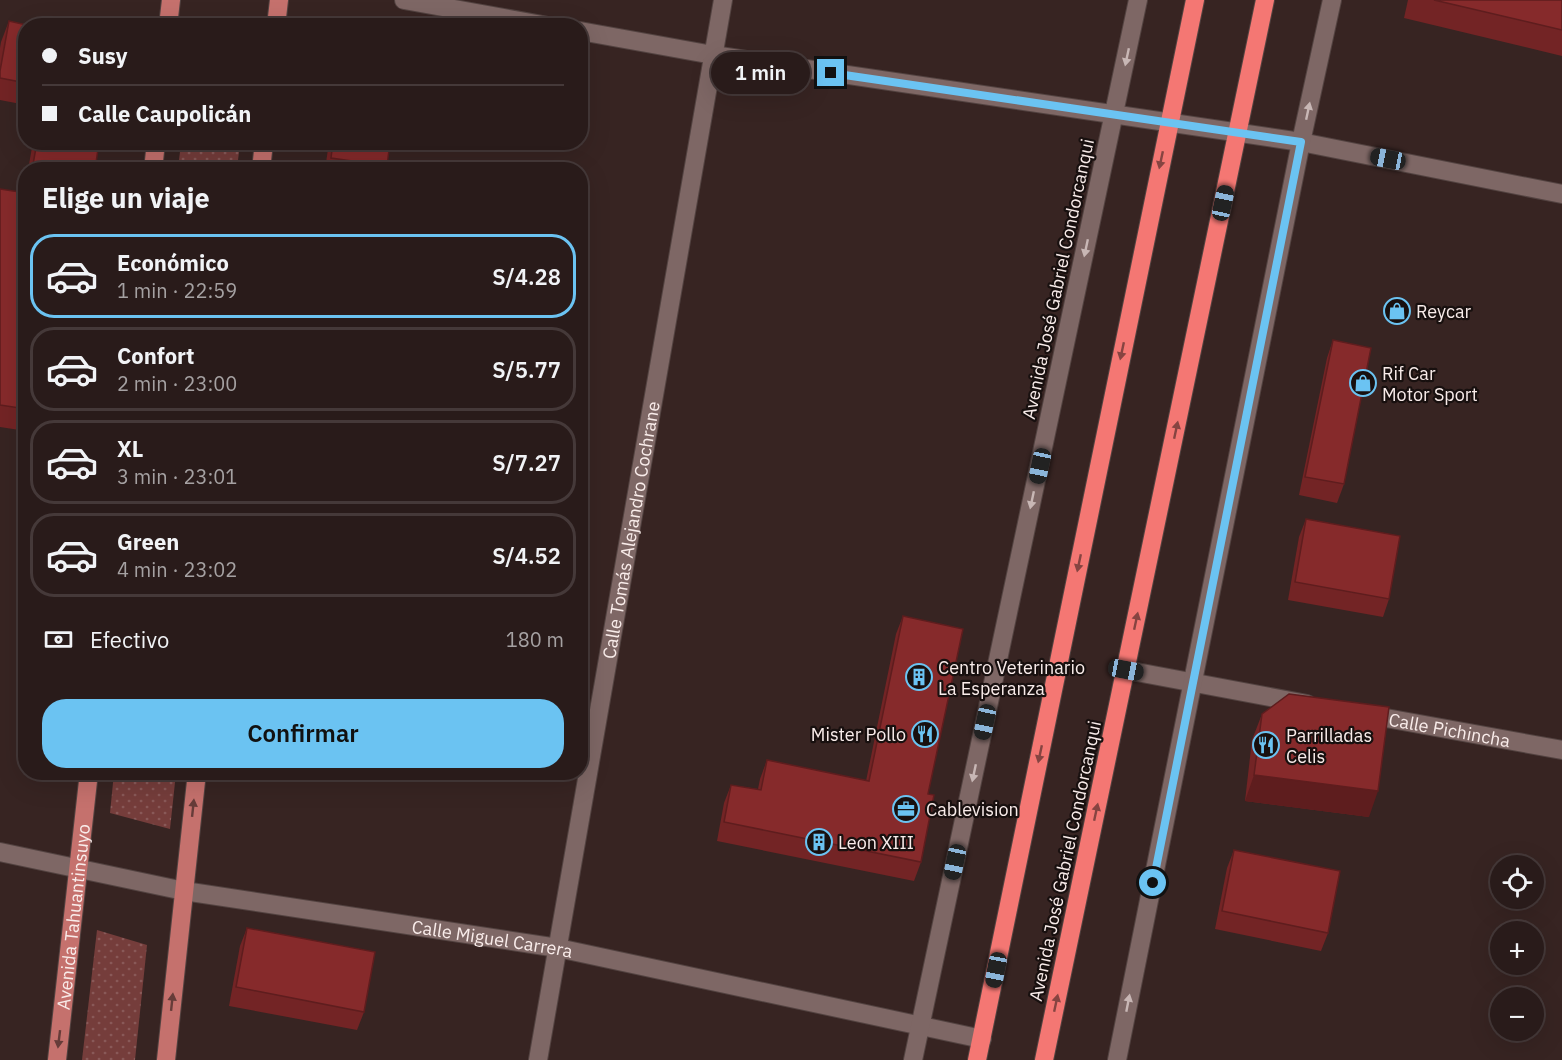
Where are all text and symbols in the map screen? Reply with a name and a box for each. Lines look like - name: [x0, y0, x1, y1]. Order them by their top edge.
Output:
- text: Susy: [78, 41, 127, 70]
- one-way arrow: [1121, 48, 1131, 67]
- callout: 1 min: [711, 52, 810, 94]
- text: 1 min: [735, 59, 786, 86]
- route end: [817, 59, 844, 86]
- text: Calle Caupolicán: [78, 99, 251, 128]
- one-way arrow: [1303, 102, 1313, 121]
- street label: Avenida José Gabriel Condorcanqui: [1017, 137, 1099, 421]
- car: [1369, 147, 1407, 171]
- one-way arrow: [1156, 151, 1165, 170]
- text: Elige un viaje: [42, 180, 210, 215]
- car: [1210, 184, 1236, 222]
- one-way arrow: [1081, 239, 1090, 258]
- text: Económico: [117, 248, 229, 277]
- icon: car: [45, 249, 99, 303]
- text: S/4.28: [492, 262, 561, 291]
- text: 1 min · 22:59: [117, 277, 237, 304]
- shop icon: Reycar: [1382, 296, 1412, 326]
- place label: Reycar: [1416, 300, 1472, 323]
- text: Confort: [117, 341, 195, 370]
- icon: car: [45, 342, 99, 396]
- one-way arrow: [1117, 342, 1126, 361]
- text: S/5.77: [492, 355, 561, 384]
- place label: Rif Car Motor Sport: [1382, 362, 1478, 406]
- shop icon: Rif Car Motor Sport: [1348, 368, 1378, 398]
- text: 2 min · 23:00: [117, 370, 237, 397]
- street label: Calle Tomás Alejandro Cochrane: [597, 399, 664, 661]
- one-way arrow: [1172, 420, 1181, 439]
- text: XL: [117, 434, 143, 463]
- icon: car: [45, 435, 99, 489]
- car: [1027, 447, 1053, 485]
- text: S/7.27: [492, 448, 561, 477]
- text: 3 min · 23:01: [117, 463, 237, 490]
- one-way arrow: [1027, 491, 1036, 510]
- text: Green: [117, 527, 179, 556]
- icon: car: [45, 528, 99, 582]
- text: S/4.52: [492, 541, 561, 570]
- one-way arrow: [1074, 553, 1083, 572]
- text: 4 min · 23:02: [117, 556, 237, 583]
- one-way arrow: [1132, 611, 1141, 630]
- icon: cash: [42, 623, 75, 656]
- text: Efectivo: [90, 625, 169, 654]
- text: 180 m: [506, 626, 564, 653]
- place label: Centro Veterinario La Esperanza: [938, 656, 1085, 700]
- car: [1107, 658, 1145, 682]
- building icon: Centro Veterinario La Esperanza: [904, 662, 934, 692]
- button: Confirmar: [42, 699, 564, 768]
- car: [972, 703, 998, 741]
- street label: Calle Pichincha: [1387, 707, 1513, 752]
- restaurant icon: Mister Pollo: [910, 719, 940, 749]
- street label: Avenida José Gabriel Condorcanqui: [1024, 719, 1106, 1003]
- place label: Mister Pollo: [811, 723, 906, 746]
- place label: Parrilladas Celis: [1286, 724, 1372, 768]
- restaurant icon: Parrilladas Celis: [1251, 730, 1281, 760]
- one-way arrow: [1035, 744, 1044, 763]
- one-way arrow: [969, 764, 978, 783]
- office icon: Cablevision: [891, 794, 921, 824]
- one-way arrow: [188, 798, 198, 817]
- place label: Cablevision: [926, 798, 1019, 821]
- one-way arrow: [1092, 802, 1101, 821]
- street label: Avenida Tahuantinsuyo: [51, 823, 95, 1011]
- building icon: Leon XIII: [804, 827, 834, 857]
- place label: Leon XIII: [838, 831, 914, 854]
- car: [942, 843, 968, 881]
- map controls: [1490, 855, 1544, 1041]
- button: locate: [1490, 855, 1544, 909]
- route start: [1139, 869, 1166, 896]
- street label: Calle Miguel Carrera: [410, 914, 575, 962]
- button: +: [1490, 921, 1544, 975]
- car: [984, 951, 1008, 989]
- button: −: [1490, 987, 1544, 1041]
- one-way arrow: [167, 992, 177, 1011]
- one-way arrow: [1052, 993, 1062, 1012]
- one-way arrow: [1124, 993, 1133, 1012]
- one-way arrow: [54, 1030, 64, 1049]

